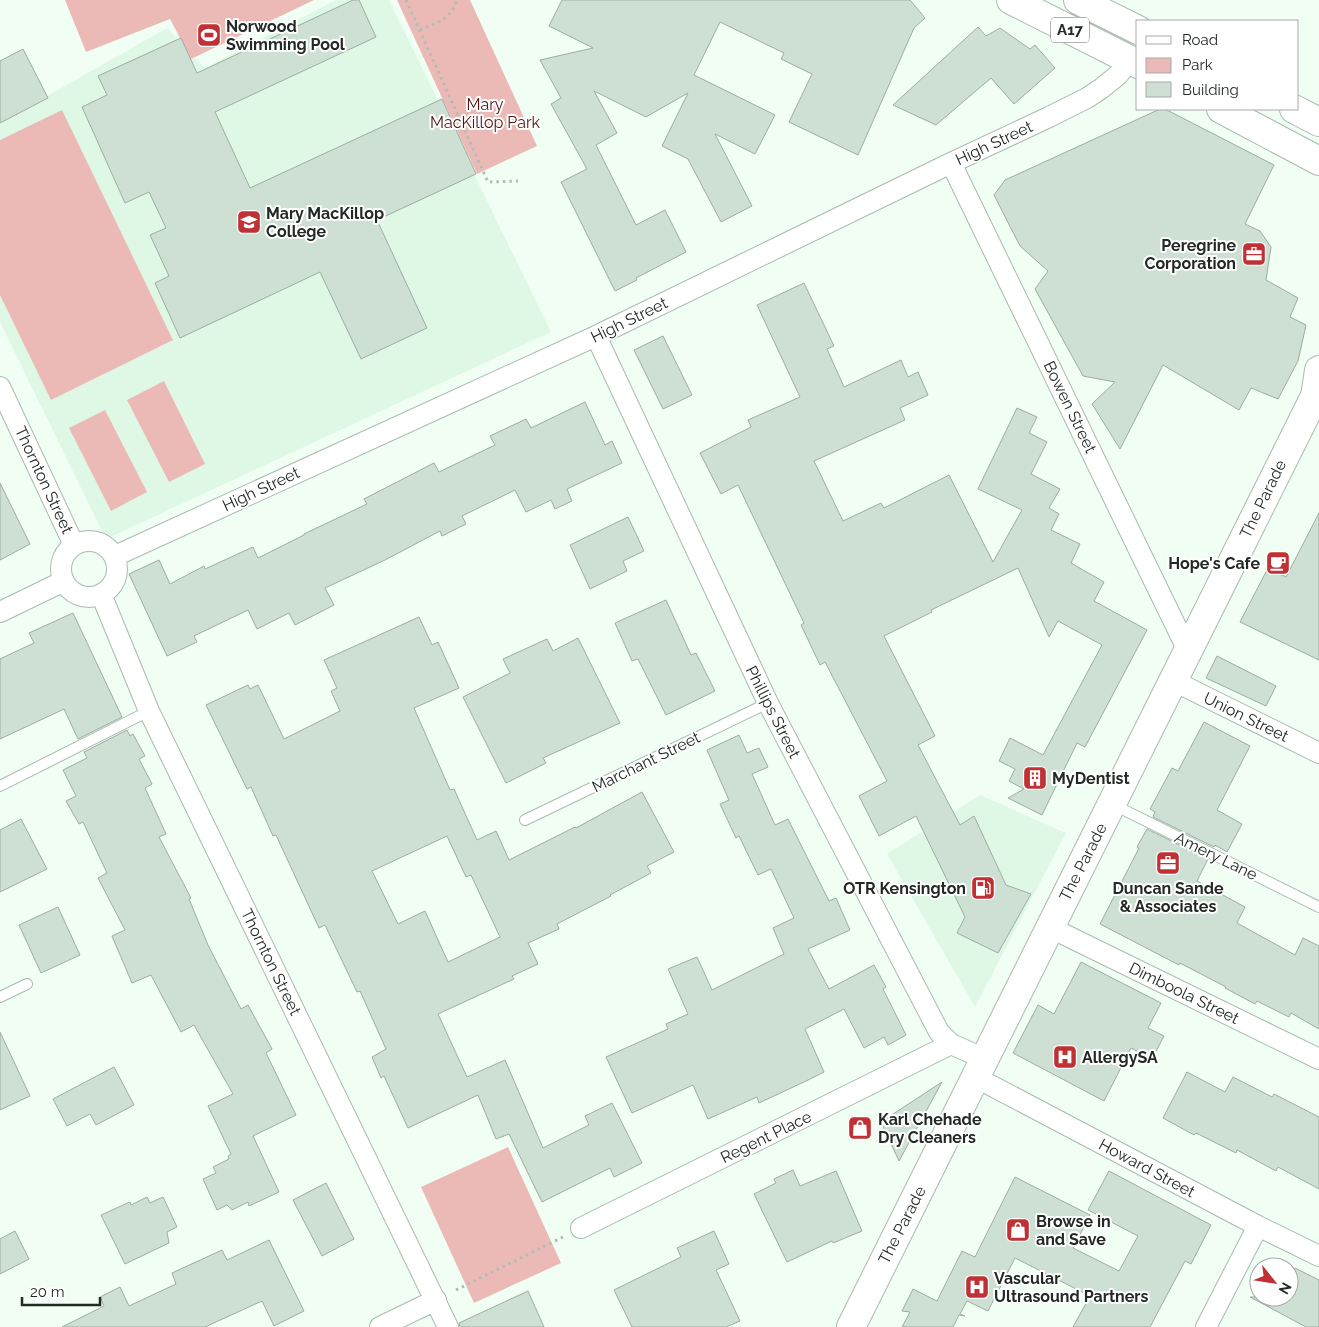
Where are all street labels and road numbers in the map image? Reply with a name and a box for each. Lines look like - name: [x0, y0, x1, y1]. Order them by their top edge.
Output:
- road number: A17: [1051, 18, 1089, 42]
- street label: High Street: [952, 117, 1036, 169]
- street label: High Street: [588, 293, 671, 347]
- street label: Bowen Street: [1040, 358, 1101, 457]
- street label: Thornton Street: [11, 423, 77, 537]
- street label: The Parade: [1236, 457, 1290, 541]
- street label: High Street: [219, 463, 303, 515]
- street label: Phillips Street: [742, 663, 805, 762]
- street label: Union Street: [1200, 688, 1292, 746]
- street label: Marchant Street: [589, 727, 704, 796]
- street label: The Parade: [1055, 820, 1111, 904]
- street label: Amery Lane: [1172, 828, 1260, 884]
- street label: Thornton Street: [237, 906, 305, 1019]
- street label: Dimboola Street: [1126, 958, 1243, 1028]
- street label: Regent Place: [717, 1107, 815, 1167]
- street label: Howard Street: [1096, 1135, 1199, 1202]
- street label: The Parade: [874, 1183, 930, 1267]

